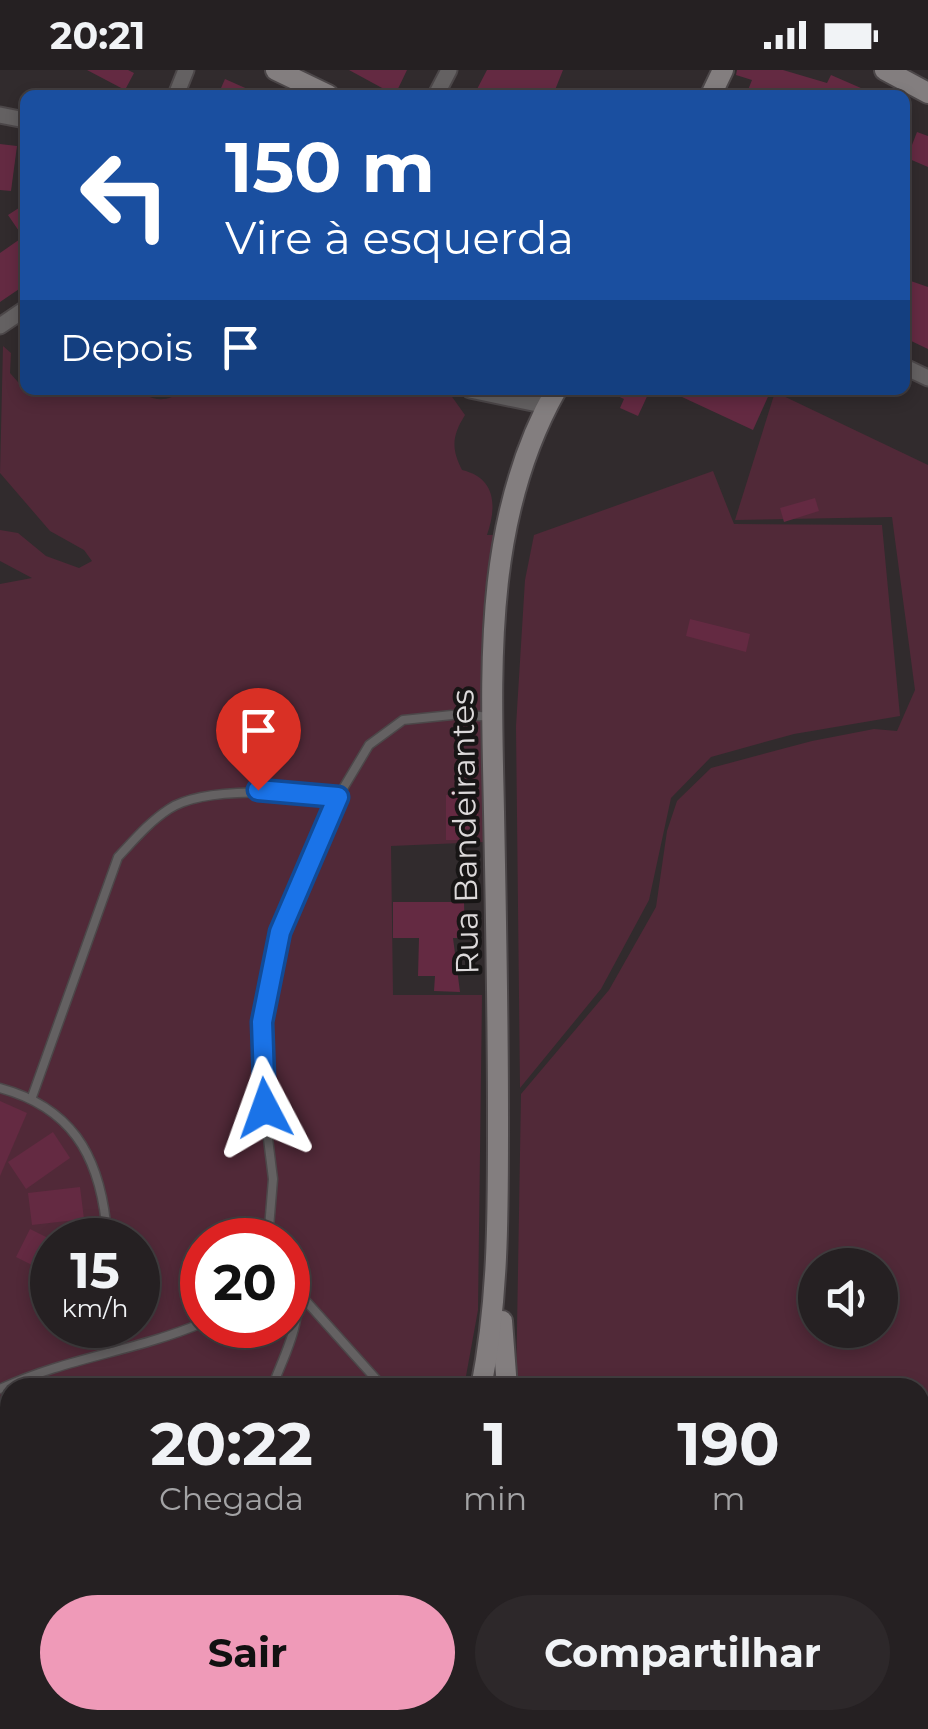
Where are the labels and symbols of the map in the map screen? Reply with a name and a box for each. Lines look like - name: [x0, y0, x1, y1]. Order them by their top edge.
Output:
- pin: [216, 688, 301, 791]
- street label: Rua Bandeirantes: [443, 689, 486, 975]
- position arrow: [213, 1056, 317, 1160]
- speed limit sign: 20: [180, 1218, 310, 1348]

